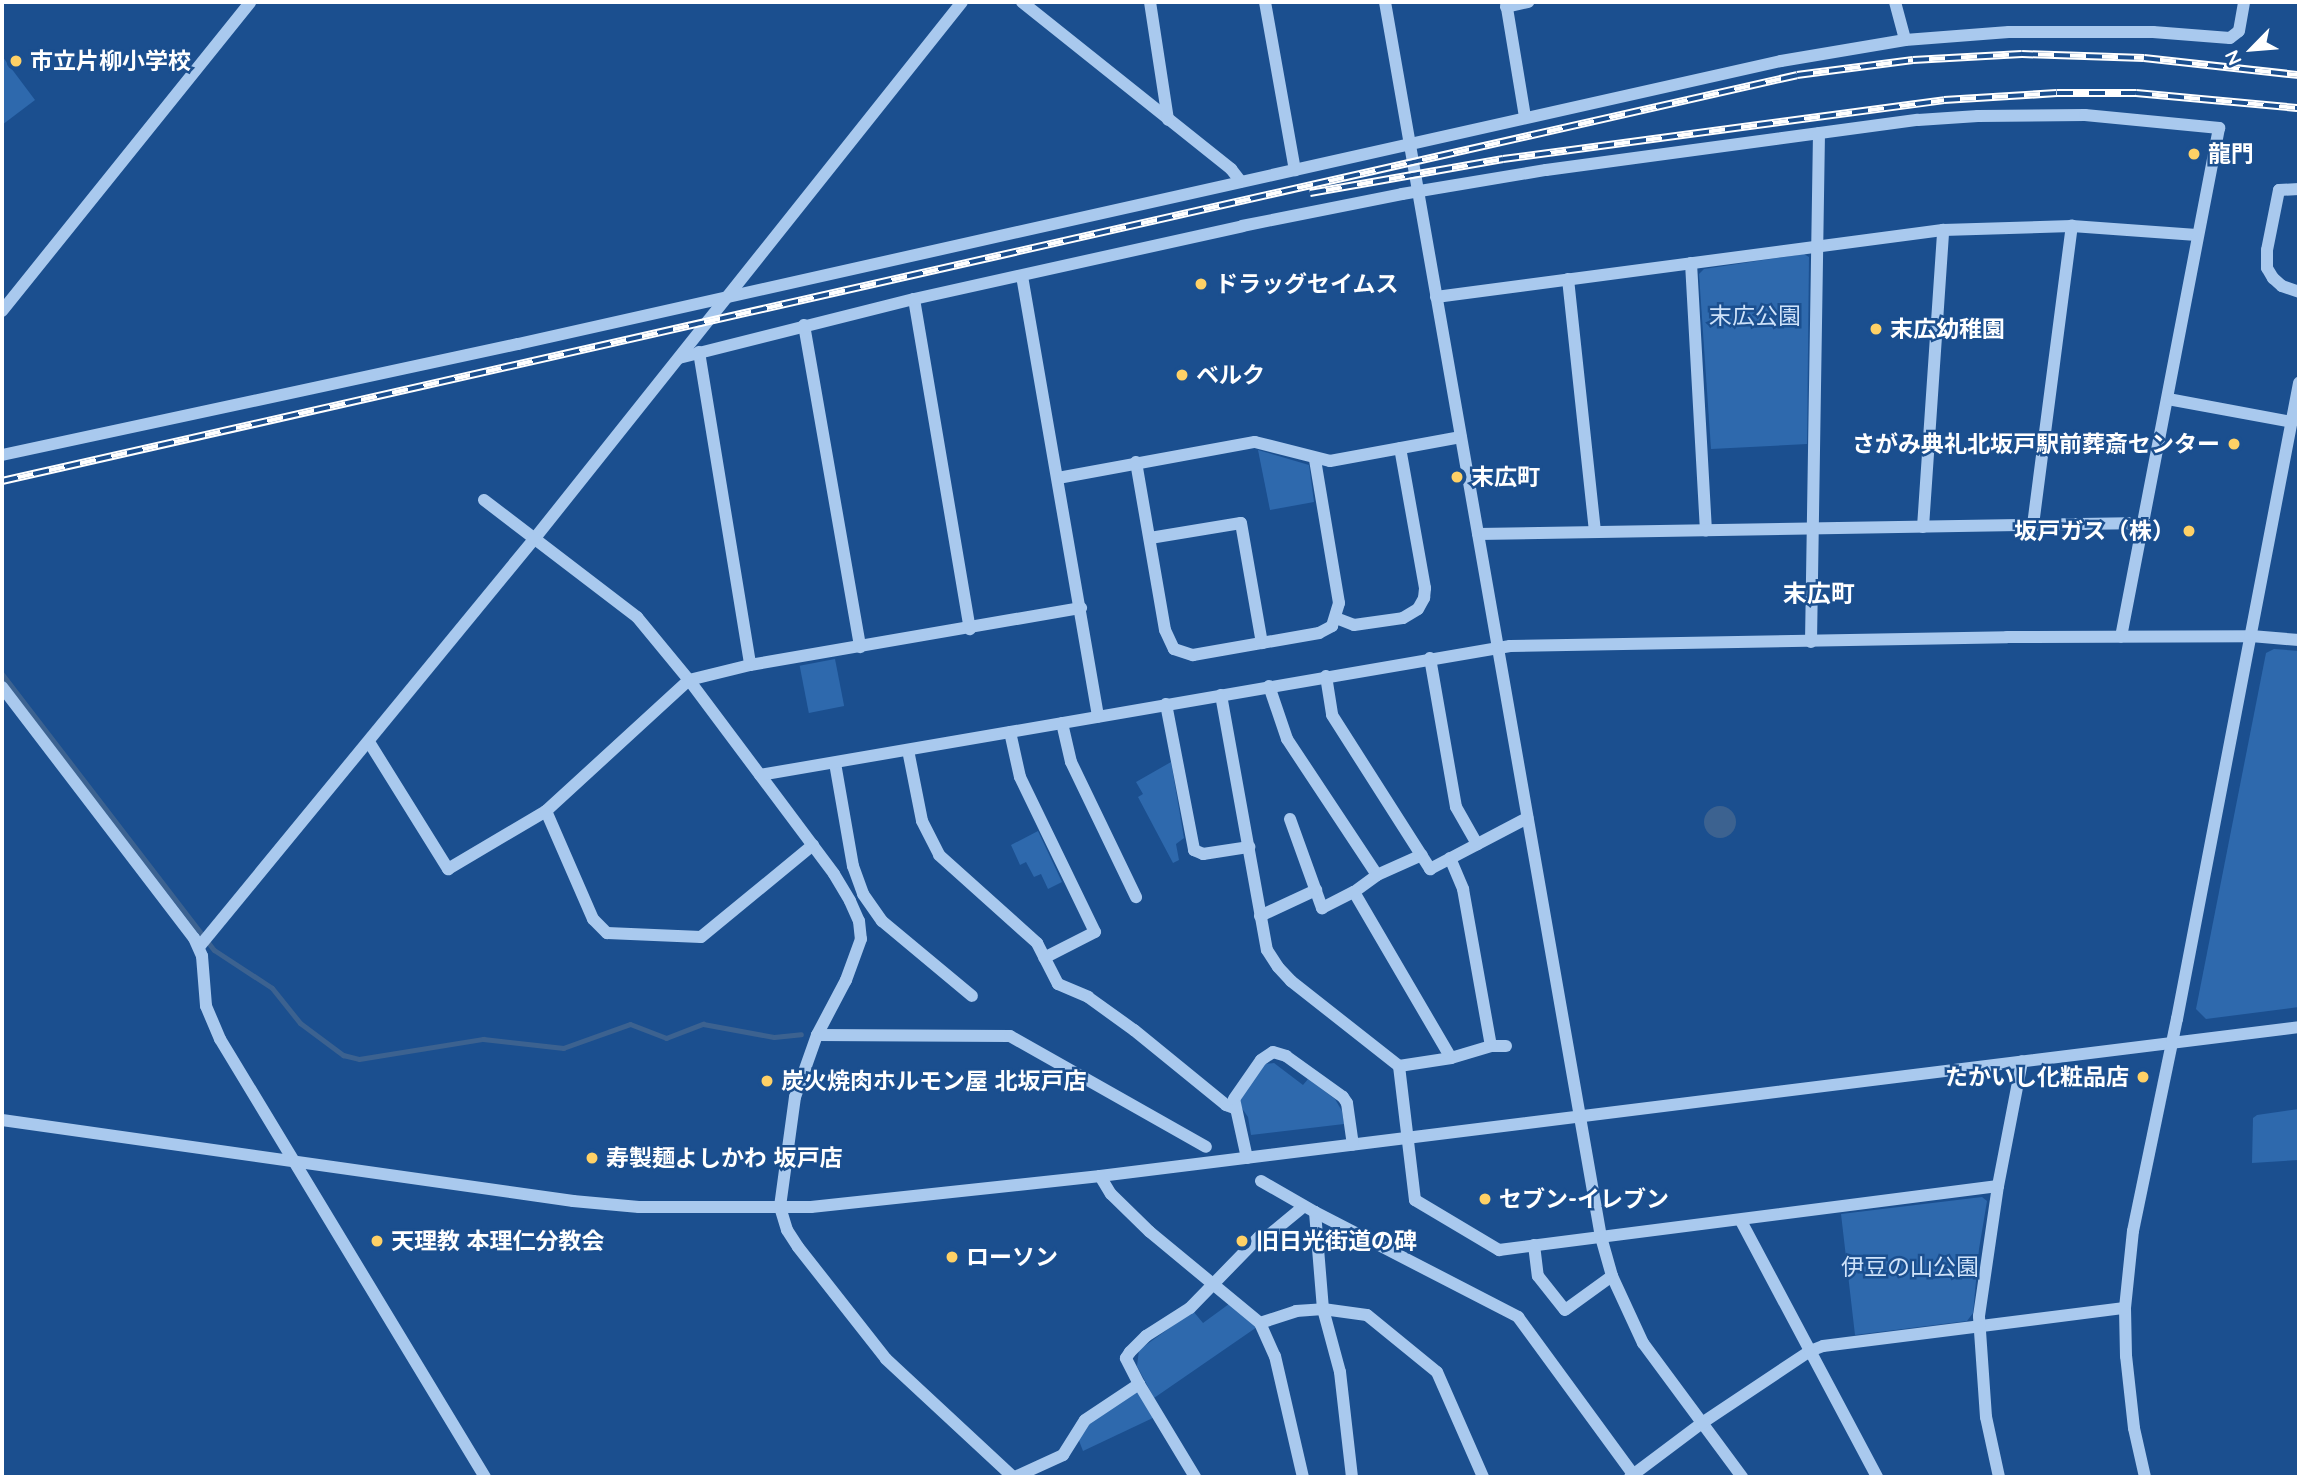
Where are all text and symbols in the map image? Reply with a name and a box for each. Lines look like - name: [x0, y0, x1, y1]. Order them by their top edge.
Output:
- north arrow: [2217, 14, 2287, 84]
- text: N: [2219, 46, 2247, 69]
- place label: 市立片柳小学校: [30, 47, 191, 75]
- marker: 市立片柳小学校: [8, 53, 24, 69]
- place label: 龍門: [2208, 140, 2254, 168]
- marker: 龍門: [2186, 146, 2202, 162]
- place label: ドラッグセイムス: [1215, 270, 1399, 298]
- marker: ドラッグセイムス: [1193, 276, 1209, 292]
- park label: 末広公園: [1709, 302, 1801, 330]
- place label: 末広幼稚園: [1890, 315, 2005, 343]
- marker: 末広幼稚園: [1868, 321, 1884, 337]
- place label: ベルク: [1196, 361, 1265, 389]
- marker: ベルク: [1174, 367, 1190, 383]
- place label: さがみ典礼北坂戸駅前葬斎センター: [1852, 430, 2220, 458]
- marker: さがみ典礼北坂戸駅前葬斎センター: [2226, 436, 2242, 452]
- place label: 末広町: [1471, 463, 1540, 491]
- marker: 末広町: [1449, 469, 1465, 485]
- place label: 坂戸ガス（株）: [2014, 517, 2175, 545]
- marker: 坂戸ガス（株）: [2181, 523, 2197, 539]
- district label: 末広町: [1783, 580, 1855, 608]
- place label: たかいし化粧品店: [1945, 1063, 2129, 1091]
- place label: 炭火焼肉ホルモン屋 北坂戸店: [781, 1067, 1086, 1095]
- marker: たかいし化粧品店: [2135, 1069, 2151, 1085]
- marker: 炭火焼肉ホルモン屋 北坂戸店: [759, 1073, 775, 1089]
- place label: 寿製麺よしかわ 坂戸店: [606, 1144, 842, 1172]
- marker: 寿製麺よしかわ 坂戸店: [584, 1150, 600, 1166]
- place label: セブン-イレブン: [1499, 1185, 1669, 1213]
- marker: セブン-イレブン: [1477, 1191, 1493, 1207]
- place label: 天理教 本理仁分教会: [391, 1227, 604, 1255]
- place label: 旧日光街道の碑: [1256, 1227, 1417, 1255]
- marker: 天理教 本理仁分教会: [369, 1233, 385, 1249]
- marker: 旧日光街道の碑: [1234, 1233, 1250, 1249]
- place label: ローソン: [966, 1243, 1058, 1271]
- marker: ローソン: [944, 1249, 960, 1265]
- park label: 伊豆の山公園: [1841, 1253, 1979, 1281]

